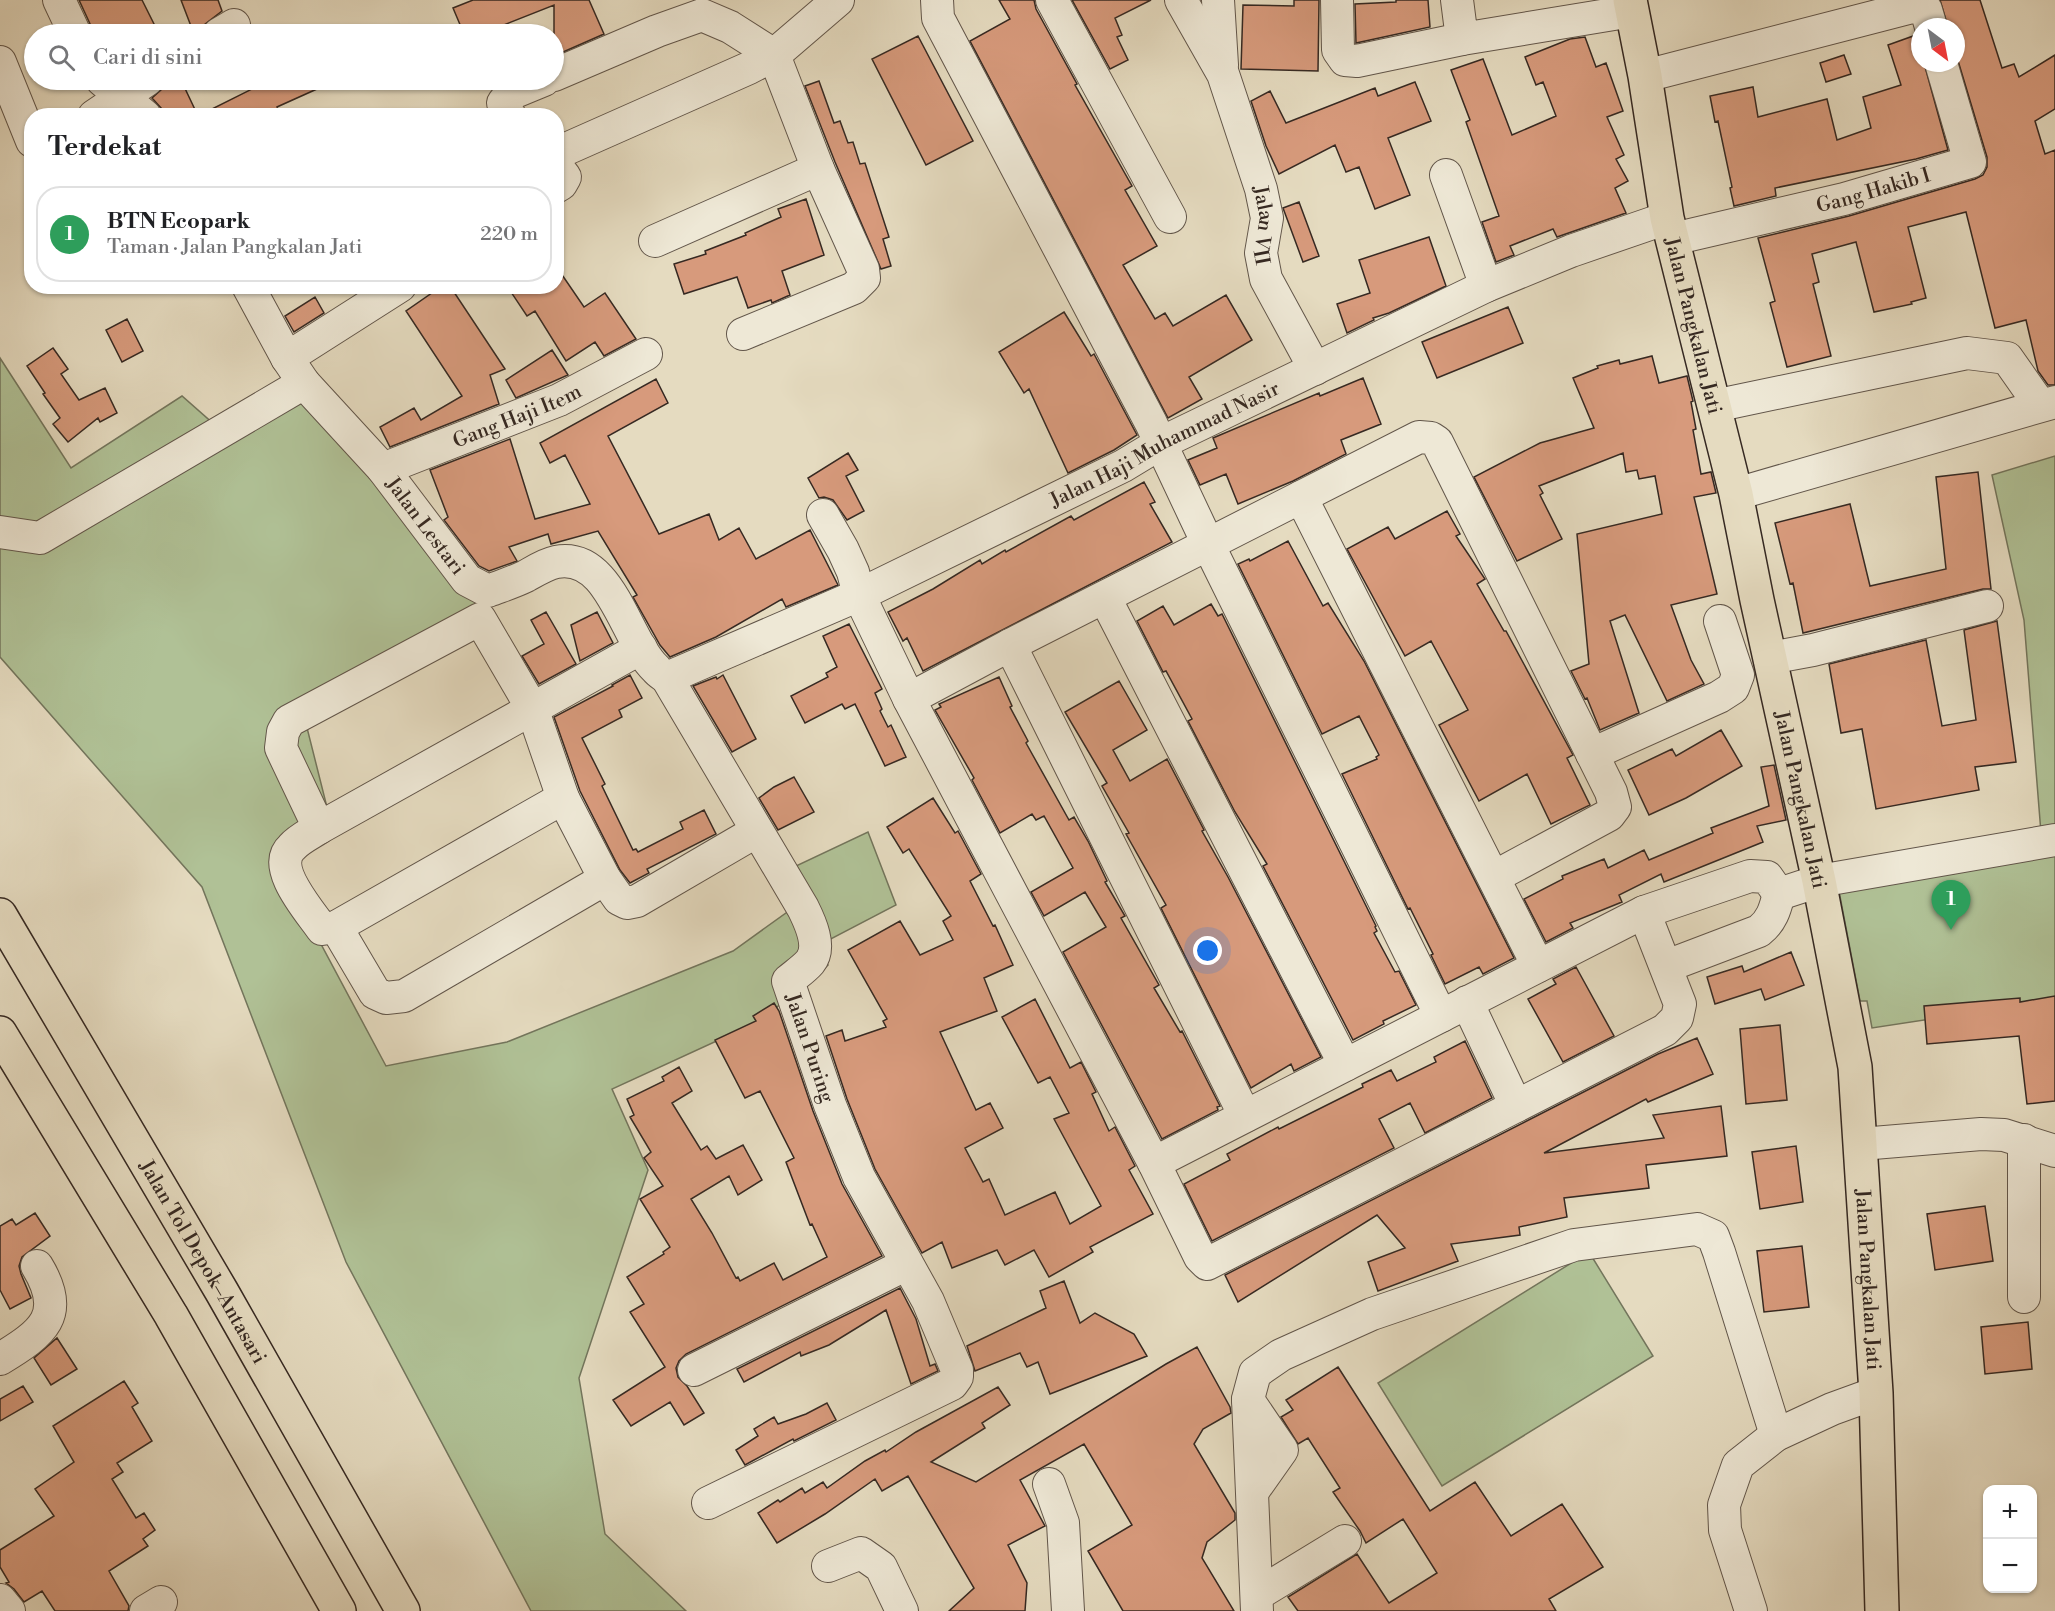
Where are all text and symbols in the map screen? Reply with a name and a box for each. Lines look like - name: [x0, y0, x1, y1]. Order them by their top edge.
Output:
- north arrow: [1911, 18, 1965, 72]
- search box: [24, 24, 564, 90]
- icon: search: [45, 41, 78, 74]
- text: Cari di sini: [93, 44, 203, 71]
- text: Terdekat: [48, 131, 161, 163]
- street label: Gang Hakib I: [1814, 163, 1934, 219]
- street label: Jalan VII: [1246, 183, 1278, 268]
- text: BTN Ecopark: [107, 208, 250, 235]
- text: 1: [65, 222, 74, 247]
- text: 220 m: [480, 222, 538, 247]
- street label: Jalan Pangkalan Jati: [1658, 234, 1727, 417]
- text: Taman · Jalan Pangkalan Jati: [107, 235, 362, 260]
- street label: Jalan Haji Muhammad Nasir: [1045, 376, 1284, 514]
- street label: Gang Haji Item: [449, 379, 587, 454]
- street label: Jalan Lestari: [379, 472, 470, 581]
- street label: Jalan Pangkalan Jati: [1768, 708, 1831, 891]
- pin: 1: [1932, 880, 1970, 930]
- your location: [1193, 936, 1222, 965]
- street label: Jalan Puring: [779, 989, 839, 1107]
- street label: Jalan Tol Depok–Antasari: [133, 1155, 271, 1369]
- street label: Jalan Pangkalan Jati: [1849, 1187, 1886, 1371]
- map controls: [1983, 1485, 2037, 1593]
- button: +: [1983, 1485, 2037, 1539]
- button: −: [1983, 1539, 2037, 1593]

